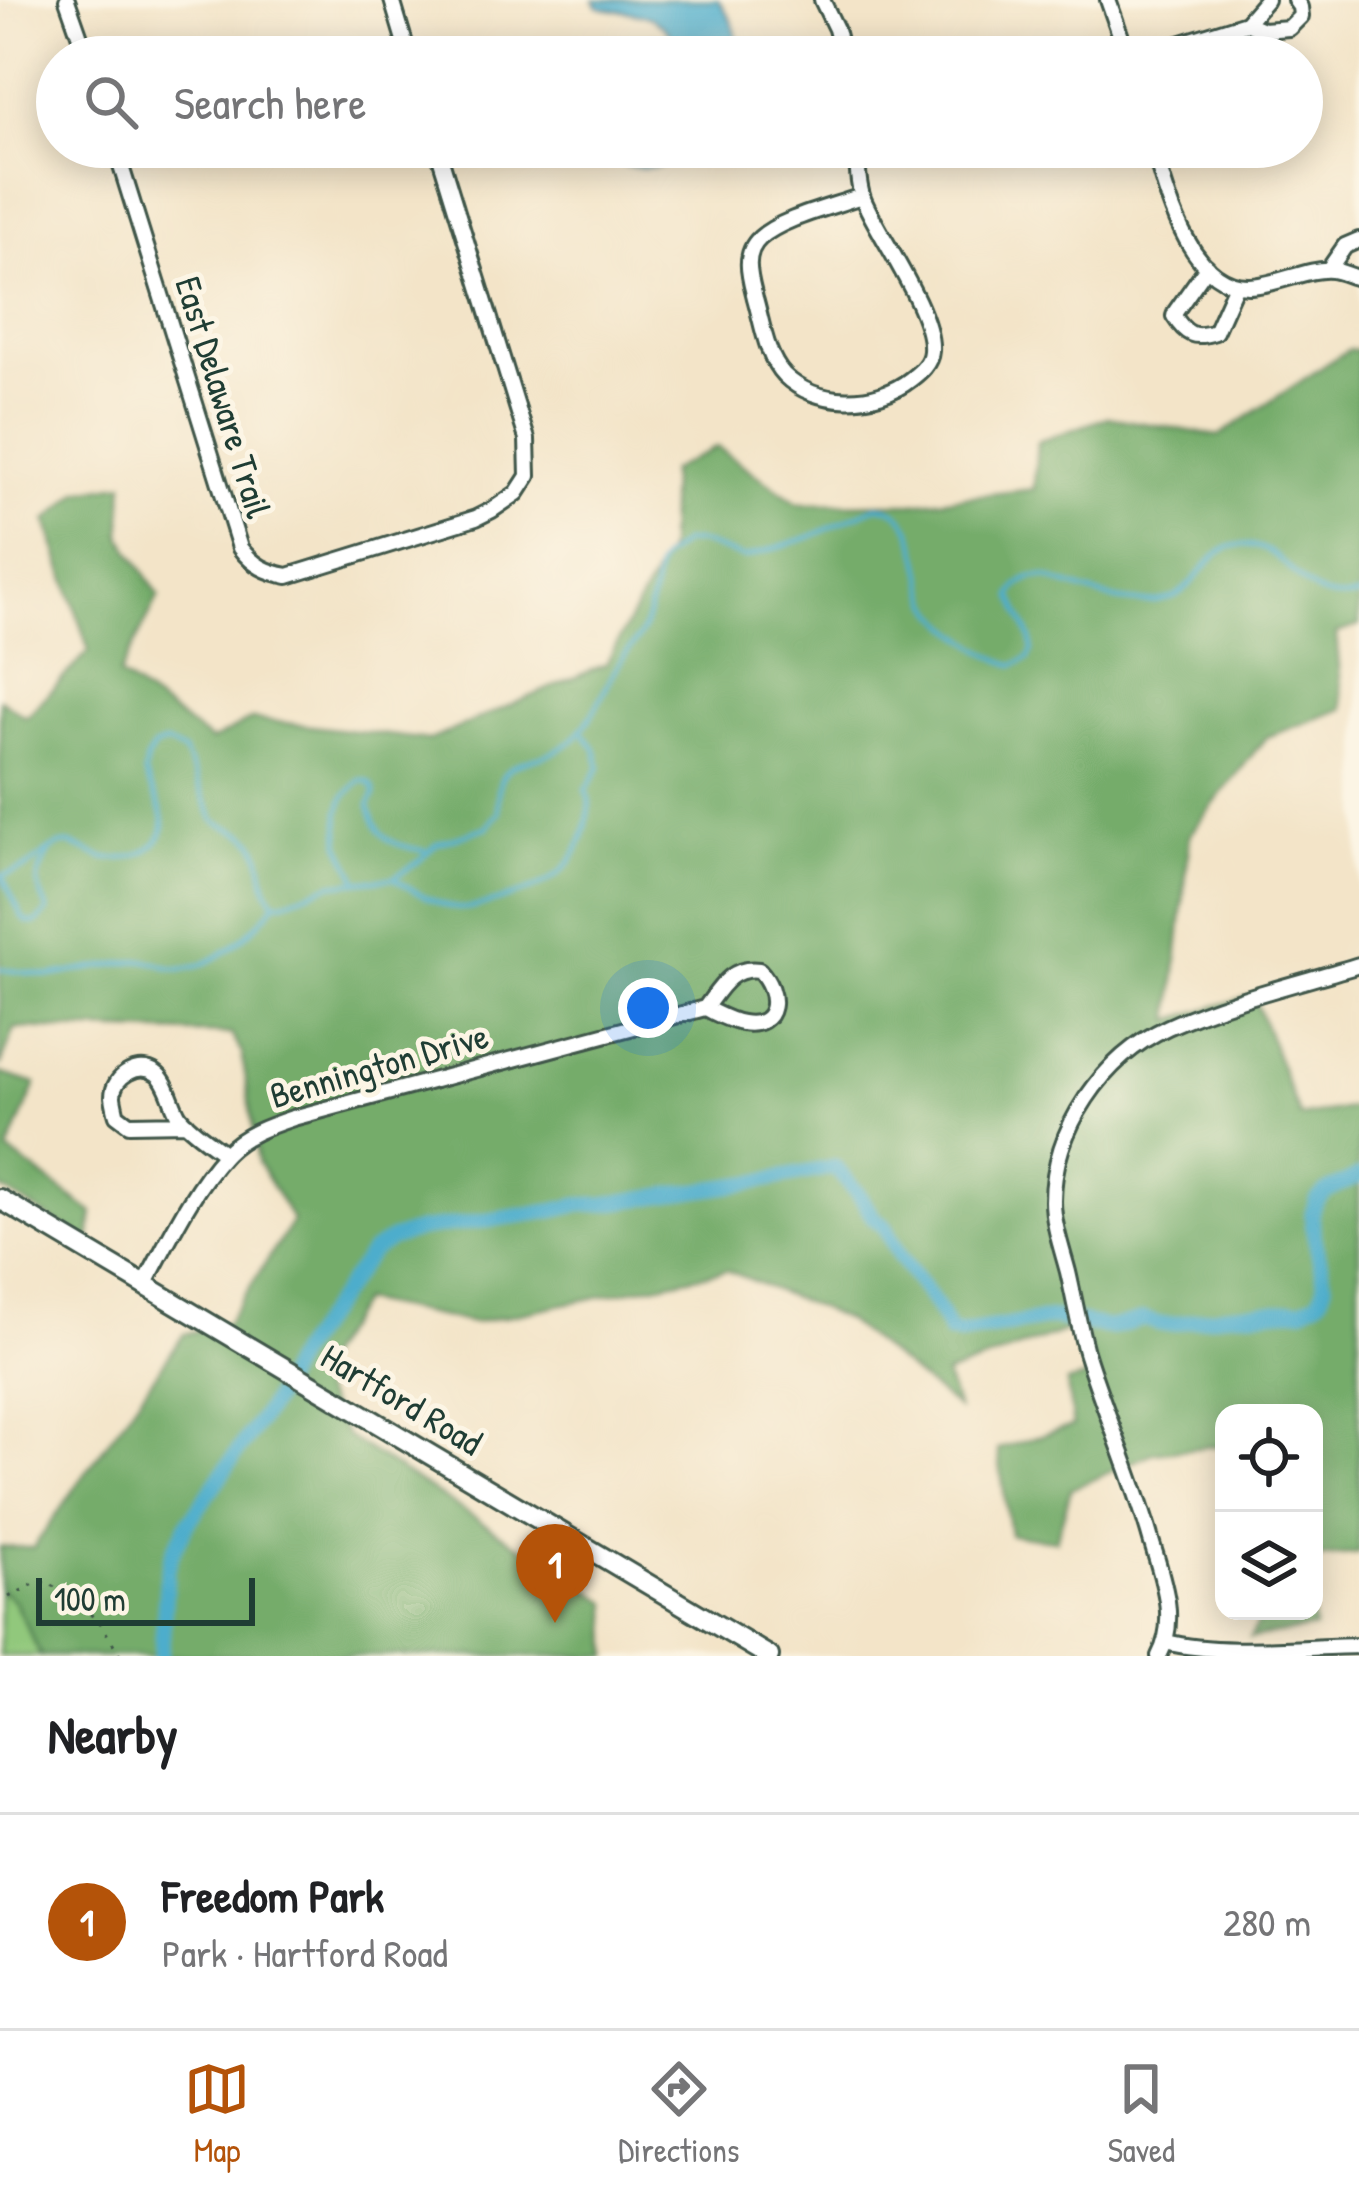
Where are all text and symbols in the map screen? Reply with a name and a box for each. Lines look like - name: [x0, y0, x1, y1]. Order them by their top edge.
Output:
- search box: [36, 36, 1323, 168]
- icon: search: [78, 69, 144, 135]
- text: Search here: [174, 72, 366, 133]
- street label: East Delaware Trail: [165, 270, 284, 524]
- your location: [618, 978, 678, 1038]
- street label: Bennington Drive: [264, 1010, 494, 1119]
- street label: Hartford Road: [313, 1331, 492, 1466]
- map controls: [1215, 1404, 1323, 1620]
- button: locate: [1215, 1404, 1323, 1512]
- button: layers: [1215, 1512, 1323, 1620]
- pin: 1: [516, 1524, 594, 1623]
- scale bar: [36, 1572, 255, 1625]
- text: 100 m: [54, 1577, 126, 1621]
- text: Nearby: [48, 1700, 178, 1769]
- text: Freedom Park: [162, 1865, 384, 1926]
- text: 1: [80, 1895, 94, 1948]
- text: 280 m: [1223, 1895, 1311, 1948]
- text: Park · Hartford Road: [162, 1926, 448, 1979]
- tab: Map: [184, 2056, 250, 2172]
- tab: Directions: [618, 2056, 740, 2172]
- tab: Saved: [1108, 2056, 1175, 2172]

